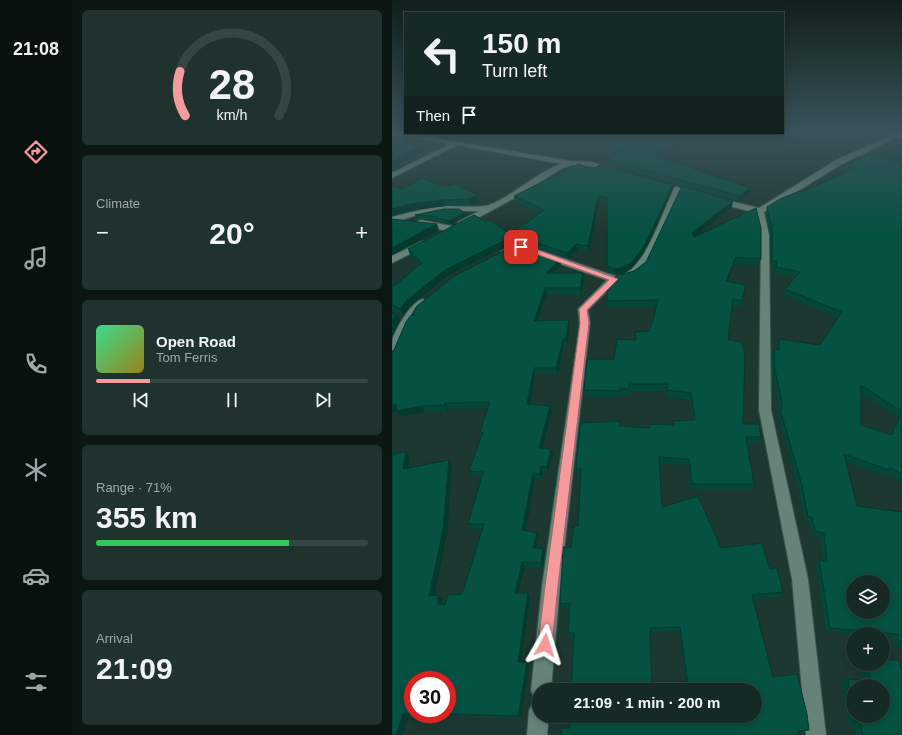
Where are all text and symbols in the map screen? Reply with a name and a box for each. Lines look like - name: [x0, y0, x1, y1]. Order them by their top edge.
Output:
- icon: left: [416, 28, 468, 80]
- text: 150 m: [482, 28, 561, 59]
- text: 21:08: [13, 39, 59, 59]
- text: 28: [209, 60, 255, 107]
- text: Turn left: [482, 61, 547, 81]
- icon: arrive: [458, 104, 480, 126]
- text: km/h: [217, 106, 248, 122]
- text: Then: [416, 107, 450, 124]
- icon: directions: [22, 138, 50, 166]
- text: Climate: [96, 196, 140, 211]
- text: 20°: [209, 217, 255, 250]
- text: −: [96, 220, 109, 245]
- text: +: [355, 220, 368, 245]
- pin: [504, 230, 538, 264]
- icon: arrive: [510, 236, 532, 258]
- icon: music: [22, 244, 50, 272]
- text: Open Road: [156, 333, 236, 350]
- icon: phone: [22, 350, 50, 378]
- text: Tom Ferris: [156, 350, 217, 365]
- icon: previous: [130, 389, 152, 411]
- icon: pause: [221, 389, 243, 411]
- icon: next: [312, 389, 334, 411]
- icon: climate: [22, 456, 50, 484]
- text: Range · 71%: [96, 480, 172, 495]
- text: 355 km: [96, 501, 198, 534]
- icon: car: [22, 562, 50, 590]
- map controls: [846, 575, 890, 723]
- button: layers: [846, 575, 890, 619]
- position arrow: [524, 624, 566, 666]
- button: +: [846, 627, 890, 671]
- text: Arrival: [96, 631, 133, 646]
- text: 21:09: [96, 652, 173, 685]
- icon: filters: [22, 668, 50, 696]
- speed limit sign: 30: [404, 671, 456, 723]
- button: −: [846, 679, 890, 723]
- text: 21:09 · 1 min · 200 m: [574, 694, 720, 711]

